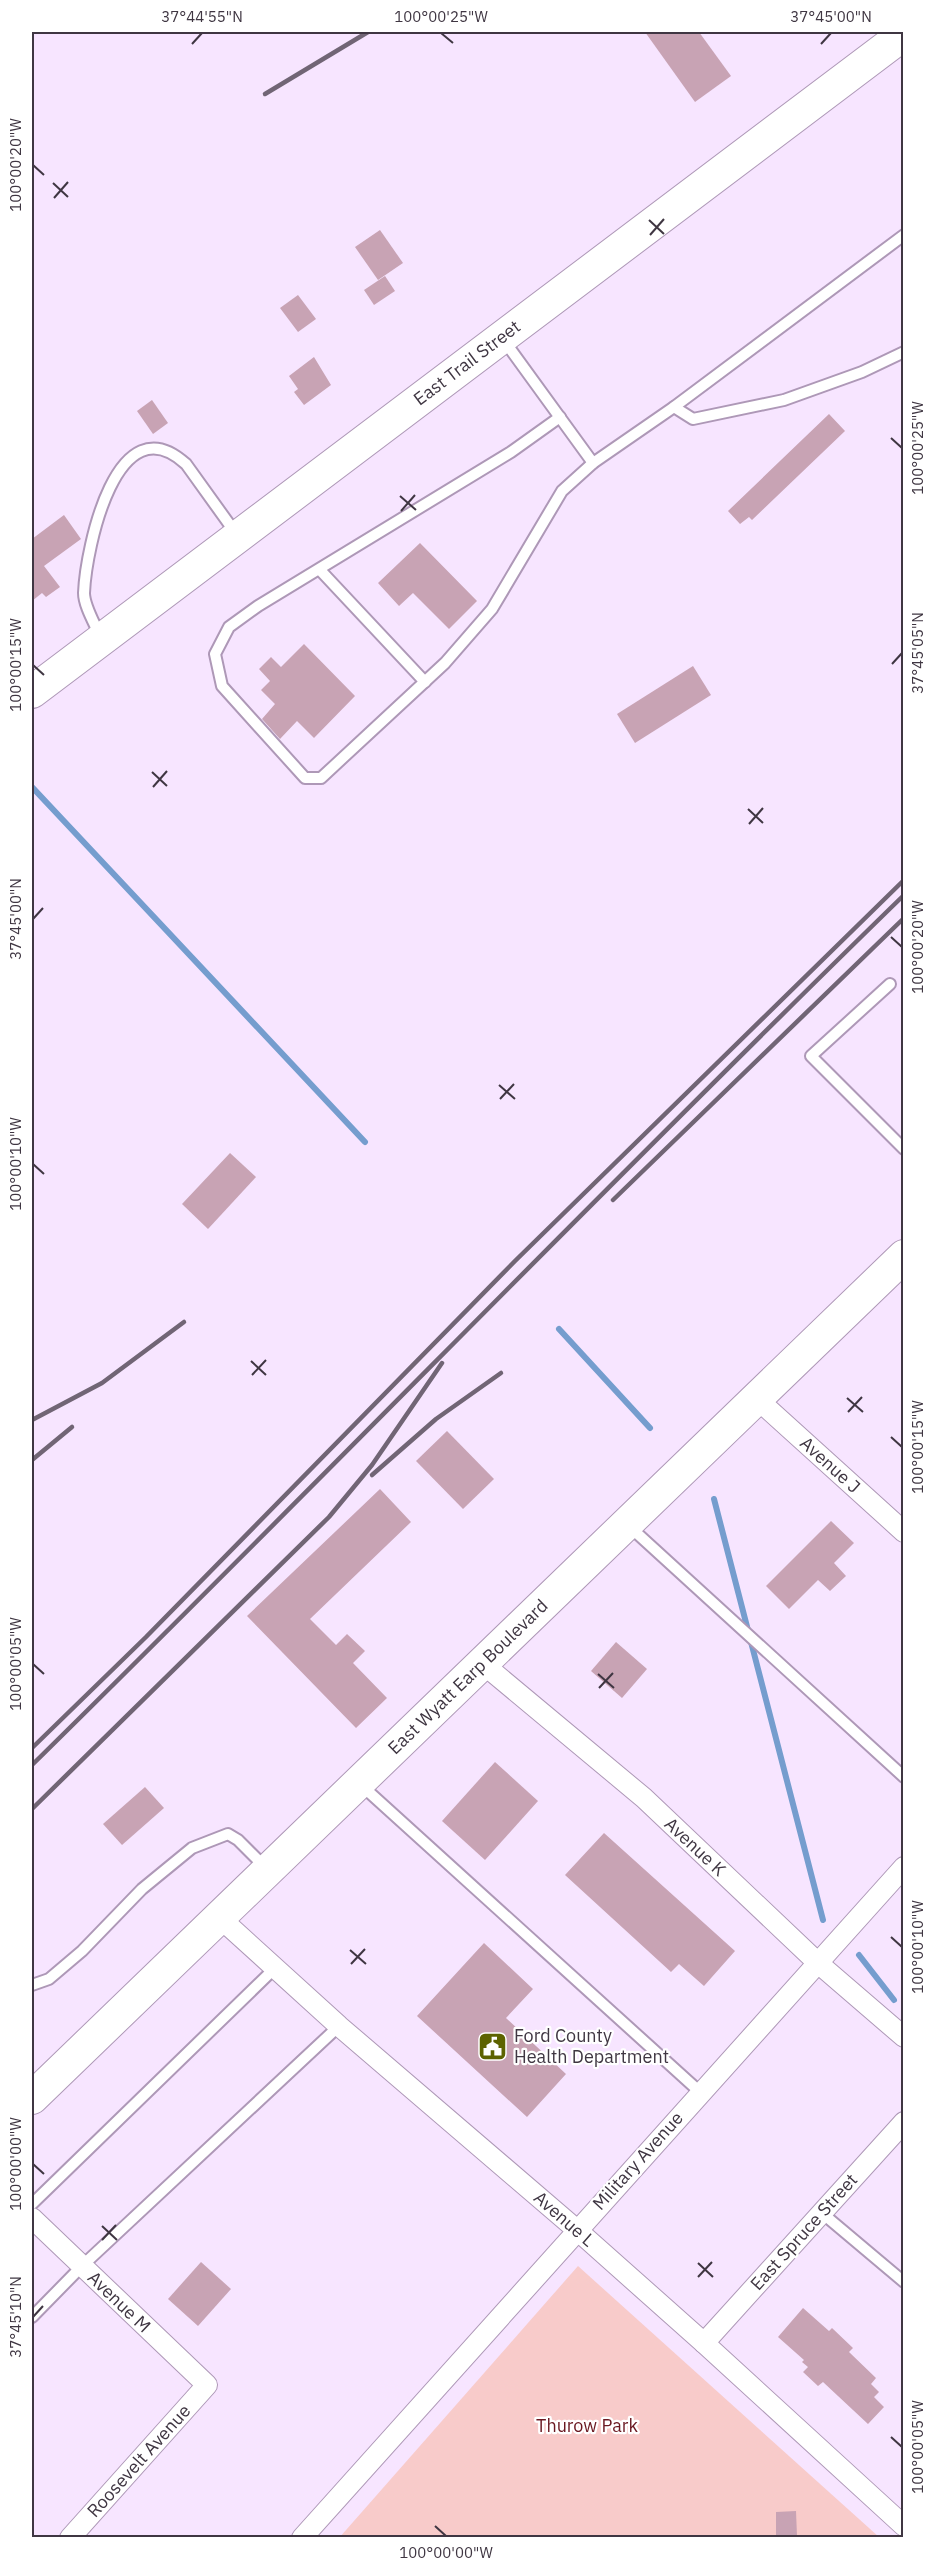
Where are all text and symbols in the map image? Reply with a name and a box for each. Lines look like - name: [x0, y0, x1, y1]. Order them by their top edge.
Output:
- text: 37°44'55"N: [161, 7, 243, 26]
- text: 100°00'25"W: [394, 7, 488, 26]
- text: 37°45'00"N: [790, 7, 872, 26]
- text: 100°00'20"W: [6, 118, 25, 212]
- street label: East Trail Street: [409, 315, 525, 410]
- text: 100°00'25"W: [908, 401, 927, 495]
- text: 37°45'05"N: [908, 612, 927, 694]
- text: 100°00'15"W: [6, 618, 25, 712]
- text: 37°45'00"N: [6, 878, 25, 960]
- text: 100°00'20"W: [908, 900, 927, 994]
- text: 100°00'10"W: [6, 1117, 25, 1211]
- text: 100°00'15"W: [908, 1400, 927, 1494]
- street label: Avenue J: [795, 1431, 865, 1498]
- street label: East Wyatt Earp Boulevard: [383, 1594, 553, 1759]
- text: 100°00'05"W: [6, 1617, 25, 1711]
- street label: Avenue K: [660, 1812, 731, 1881]
- text: 100°00'10"W: [908, 1900, 927, 1994]
- place label: Ford County Health Department: [514, 2024, 669, 2068]
- public building icon: Ford County Health Department: [477, 2030, 509, 2062]
- street label: Military Avenue: [587, 2107, 688, 2215]
- text: 100°00'00"W: [6, 2117, 25, 2211]
- street label: East Spruce Street: [745, 2168, 862, 2295]
- street label: Avenue L: [529, 2186, 600, 2251]
- street label: Avenue M: [83, 2266, 156, 2337]
- text: 37°45'10"N: [6, 2276, 25, 2358]
- street label: Roosevelt Avenue: [82, 2399, 195, 2522]
- text: 100°00'05"W: [908, 2400, 927, 2494]
- park label: Thurow Park: [536, 2414, 638, 2437]
- text: 100°00'00"W: [399, 2543, 493, 2562]

